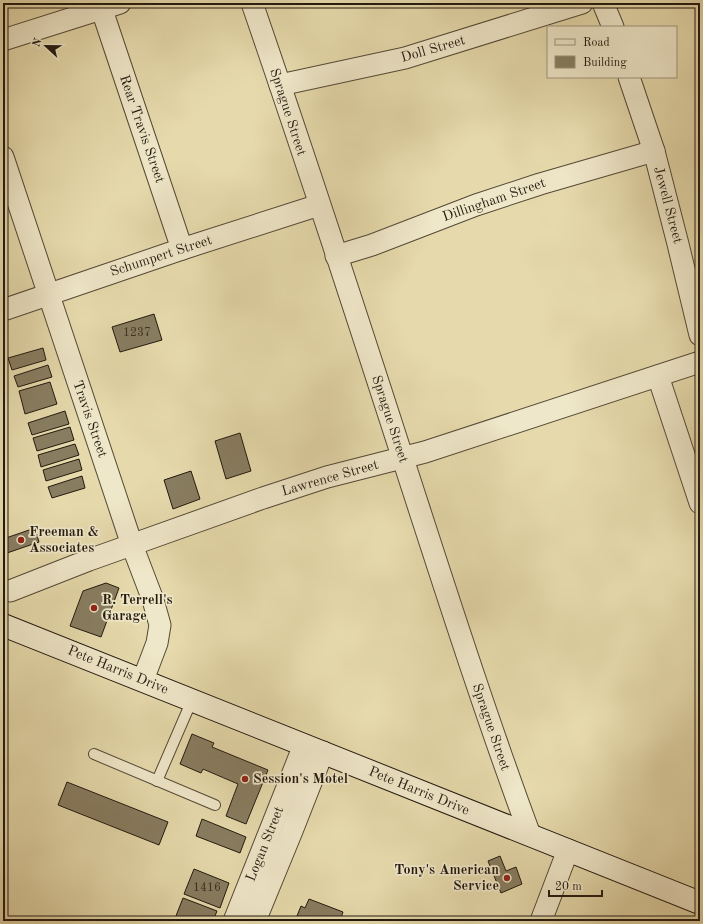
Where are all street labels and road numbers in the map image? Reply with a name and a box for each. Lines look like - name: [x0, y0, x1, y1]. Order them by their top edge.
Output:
- street label: Doll Street: [399, 33, 467, 65]
- street label: Sprague Street: [267, 67, 309, 158]
- street label: Rear Travis Street: [117, 73, 167, 185]
- street label: Jewell Street: [651, 165, 685, 245]
- street label: Dillingham Street: [441, 176, 547, 224]
- street label: Schumpert Street: [108, 233, 214, 279]
- street label: Sprague Street: [369, 374, 411, 465]
- street label: Travis Street: [70, 379, 110, 459]
- street label: Lawrence Street: [280, 457, 380, 499]
- street label: Pete Harris Drive: [66, 643, 170, 697]
- street label: Sprague Street: [470, 682, 512, 772]
- street label: Pete Harris Drive: [367, 764, 471, 818]
- street label: Logan Street: [244, 804, 286, 883]

